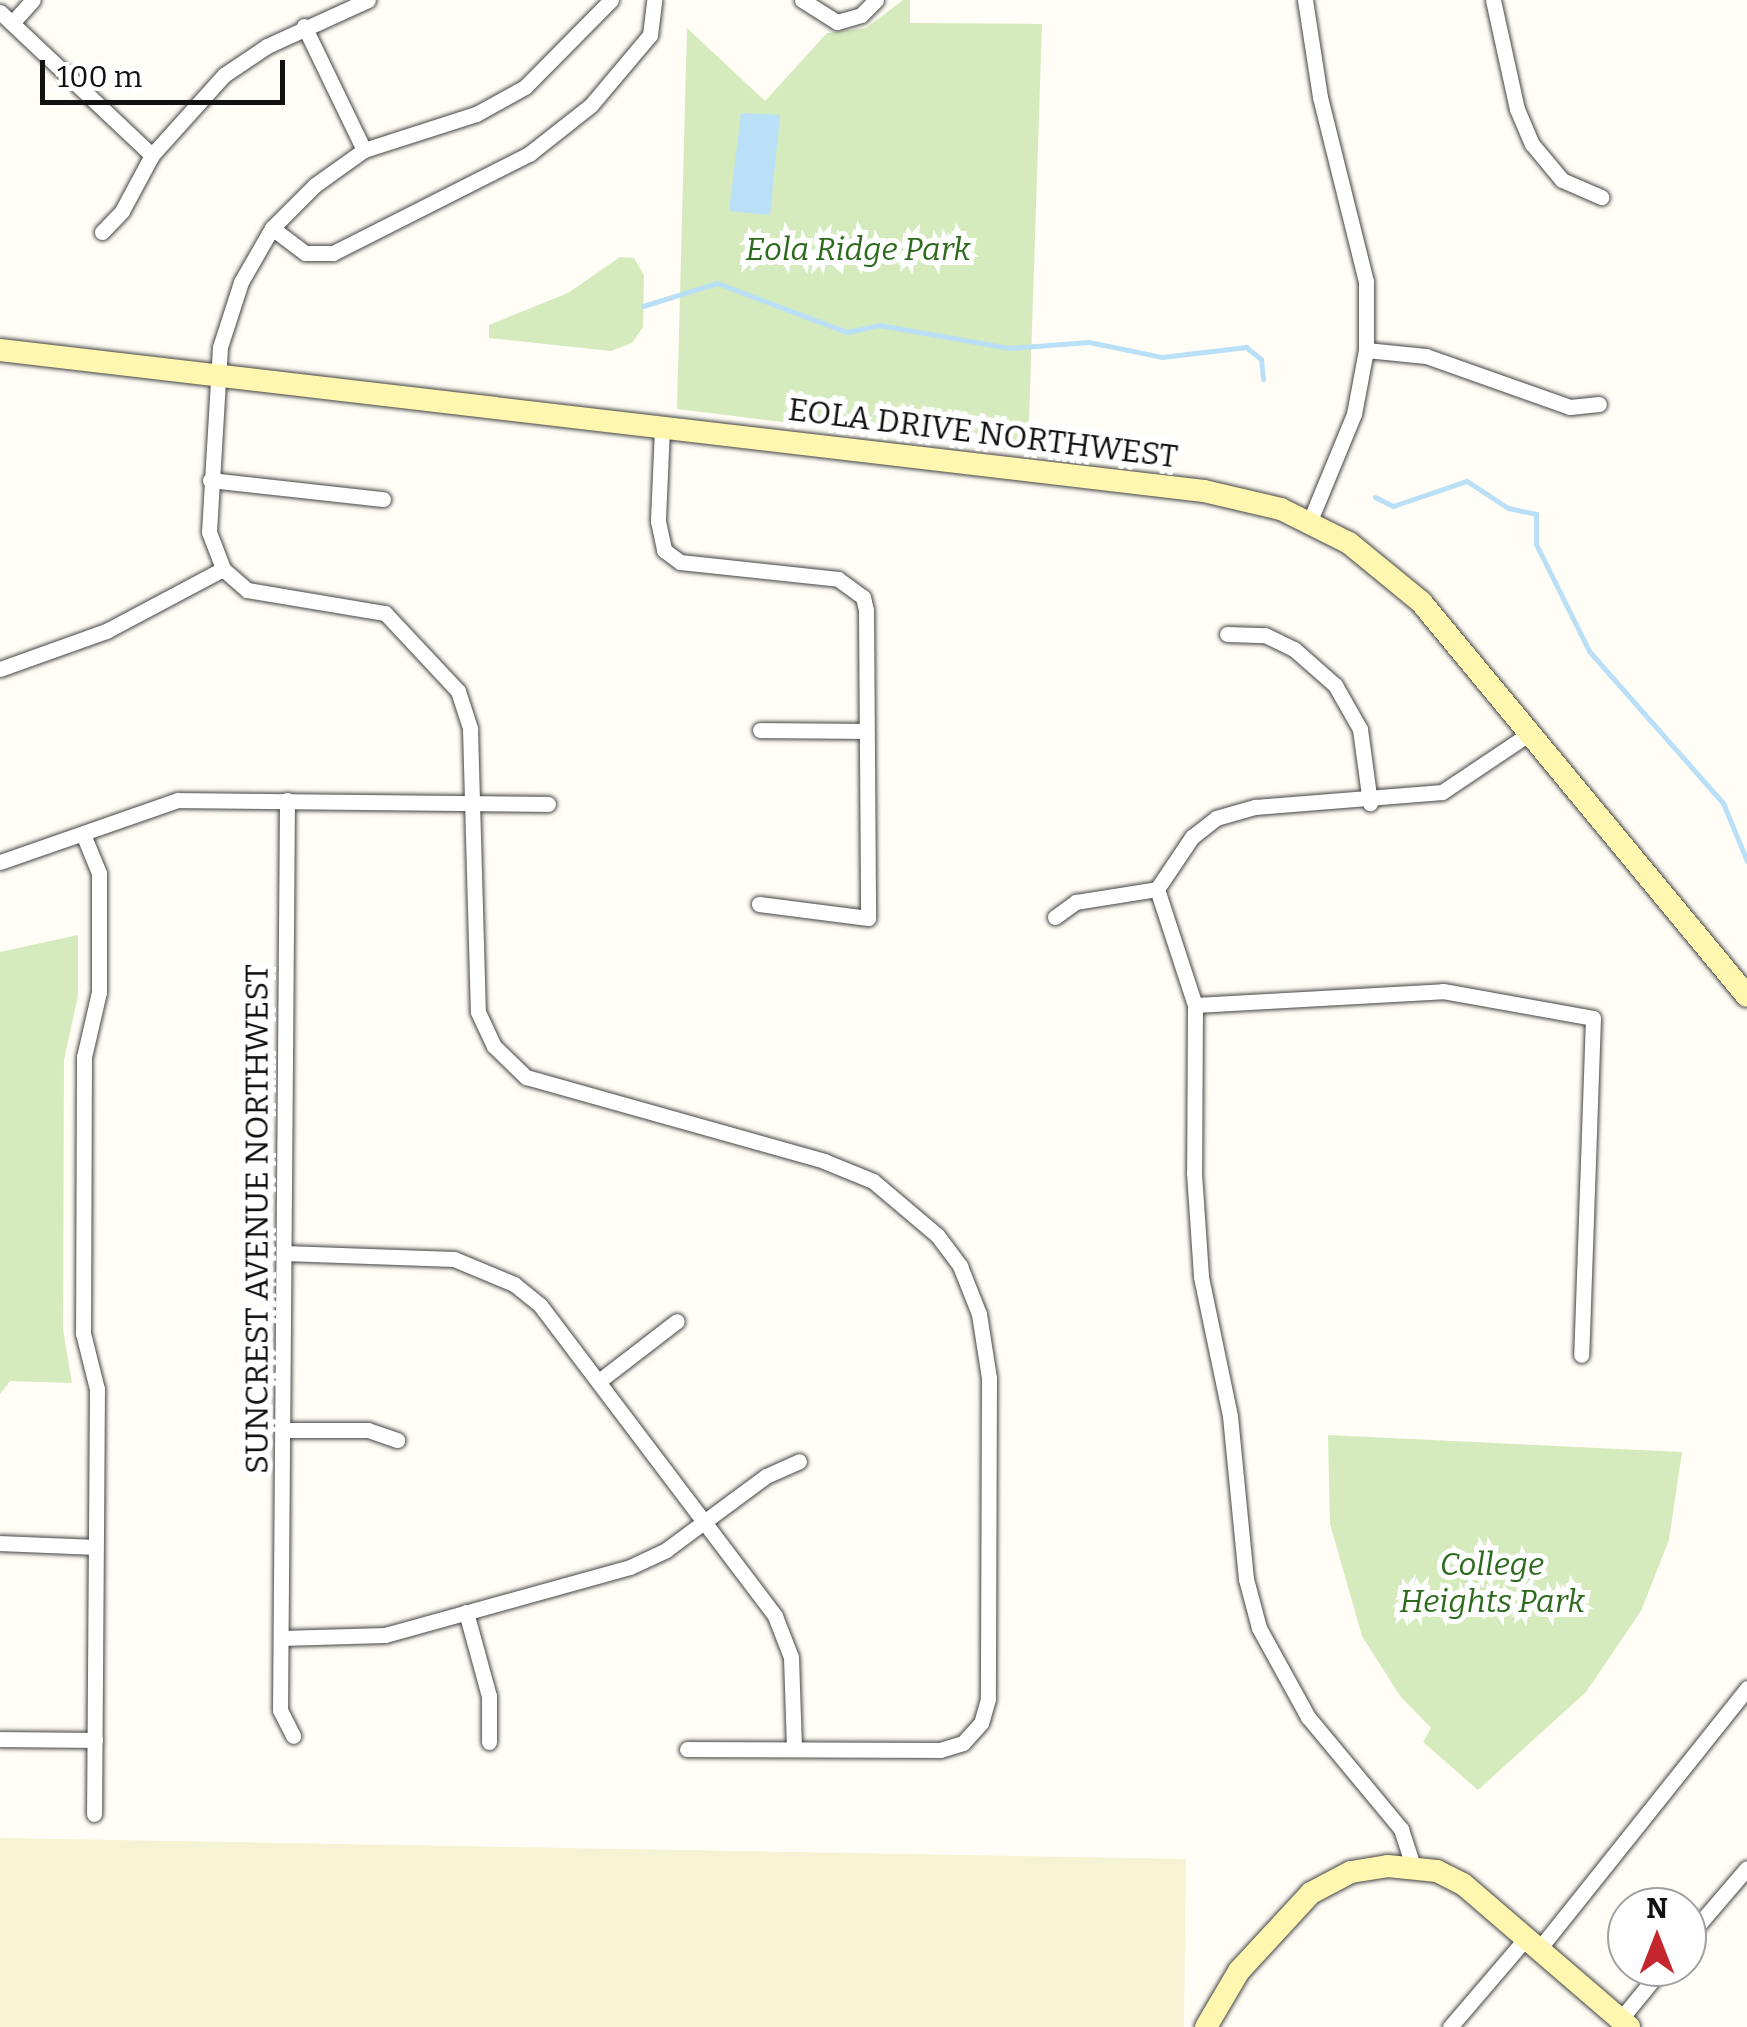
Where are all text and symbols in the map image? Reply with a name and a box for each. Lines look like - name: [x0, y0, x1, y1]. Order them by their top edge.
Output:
- scale bar: [45, 40, 290, 102]
- text: 100 m: [57, 59, 142, 95]
- park label: Eola Ridge Park: [745, 230, 971, 268]
- street label: EOLA DRIVE NORTHWEST: [786, 390, 1180, 476]
- street label: SUNCREST AVENUE NORTHWEST: [238, 964, 276, 1474]
- park label: College Heights Park: [1399, 1546, 1585, 1621]
- north arrow: [1607, 1887, 1707, 1987]
- text: N: [1646, 1892, 1668, 1925]

